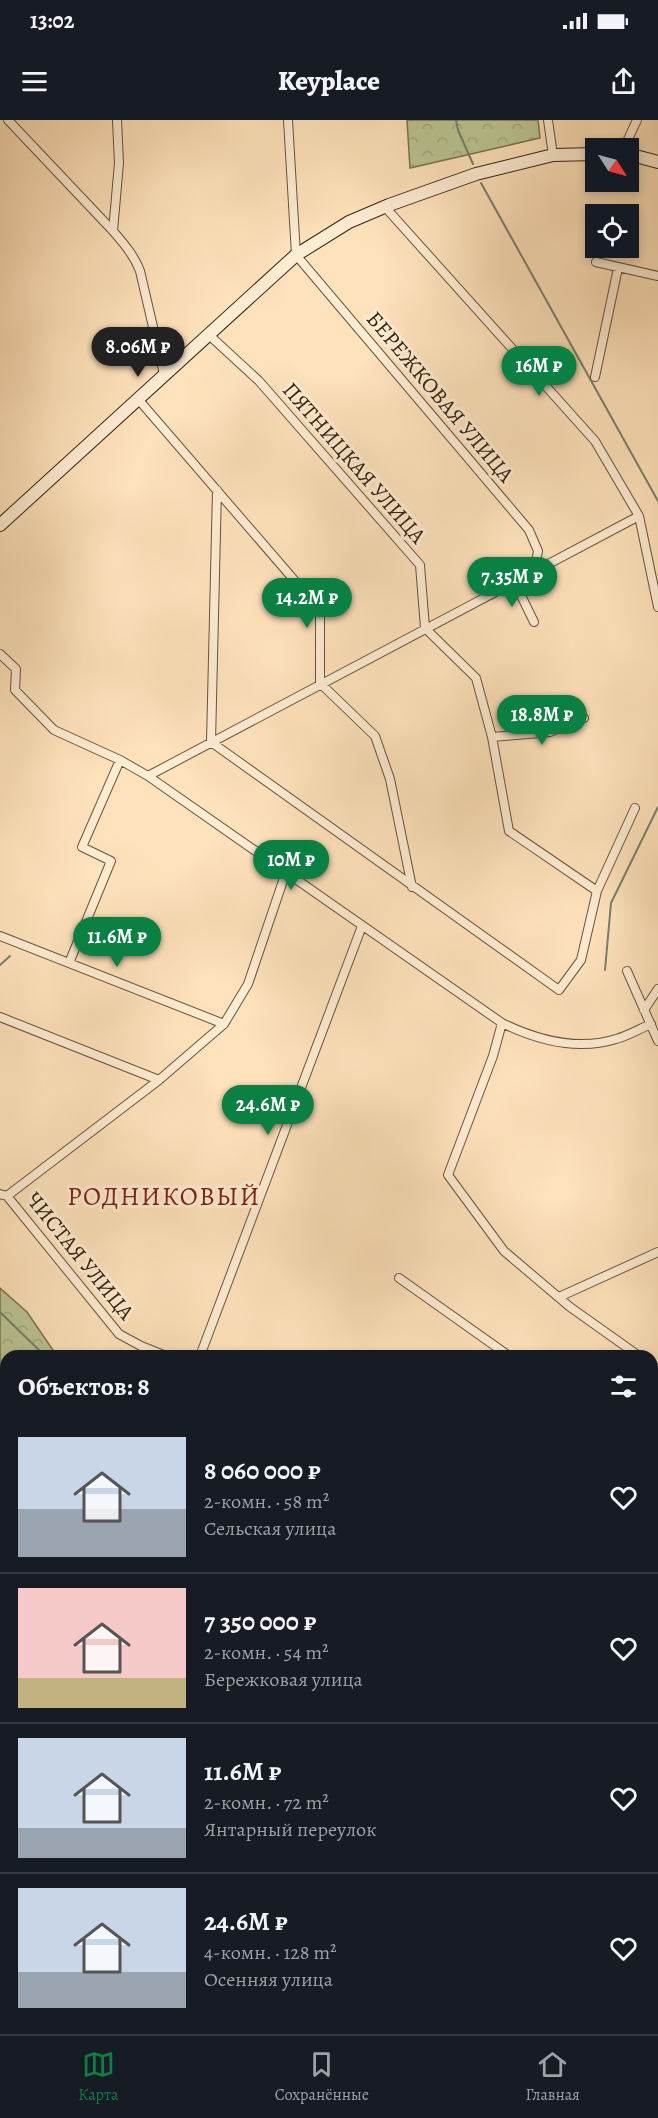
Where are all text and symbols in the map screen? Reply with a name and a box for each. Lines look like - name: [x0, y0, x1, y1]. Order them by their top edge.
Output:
- text: 13:02: [30, 6, 74, 36]
- text: Keyplace: [278, 63, 380, 99]
- icon: menu: [18, 65, 51, 98]
- icon: share: [607, 65, 640, 98]
- north arrow: [585, 138, 639, 192]
- map controls: [585, 138, 639, 258]
- button: locate: [585, 204, 639, 258]
- street label: БЕРЕЖКОВАЯ УЛИЦА: [359, 305, 521, 490]
- pin: 8.06M ₽: [83, 327, 193, 378]
- text: 8.06M ₽: [106, 333, 170, 360]
- pin: 16M ₽: [497, 346, 581, 397]
- text: 16M ₽: [516, 352, 562, 379]
- street label: ПЯТНИЦКАЯ УЛИЦА: [275, 376, 433, 551]
- pin: 7.35M ₽: [457, 557, 567, 608]
- text: 7.35M ₽: [481, 563, 543, 590]
- pin: 14.2M ₽: [252, 578, 362, 629]
- text: 14.2M ₽: [276, 584, 338, 611]
- pin: 18.8M ₽: [487, 695, 597, 746]
- text: 18.8M ₽: [511, 701, 573, 728]
- pin: 10M ₽: [249, 840, 333, 891]
- text: 10M ₽: [267, 846, 315, 873]
- pin: 11.6M ₽: [62, 917, 172, 968]
- text: 11.6M ₽: [87, 923, 147, 950]
- pin: 24.6M ₽: [213, 1085, 323, 1136]
- text: 24.6M ₽: [236, 1091, 300, 1118]
- district label: РОДНИКОВЫЙ: [67, 1179, 261, 1214]
- street label: ЧИСТАЯ УЛИЦА: [19, 1186, 142, 1327]
- text: Объектов: 8: [18, 1369, 150, 1404]
- icon: filters: [607, 1370, 640, 1403]
- text: 8 060 000 ₽: [204, 1453, 321, 1488]
- icon: home: [66, 1461, 138, 1533]
- icon: heart: [607, 1481, 640, 1514]
- text: 2-комн. · 58 m²: [204, 1488, 329, 1515]
- text: Сельская улица: [204, 1515, 336, 1542]
- text: 7 350 000 ₽: [204, 1604, 316, 1639]
- icon: home: [66, 1612, 138, 1684]
- icon: heart: [607, 1632, 640, 1665]
- text: 2-комн. · 54 m²: [204, 1639, 329, 1666]
- text: Бережковая улица: [204, 1666, 363, 1693]
- text: 11.6M ₽: [204, 1754, 282, 1789]
- icon: home: [66, 1762, 138, 1834]
- icon: heart: [607, 1782, 640, 1815]
- text: 2-комн. · 72 m²: [204, 1789, 329, 1816]
- text: Янтарный переулок: [204, 1816, 377, 1843]
- text: 24.6M ₽: [204, 1904, 288, 1939]
- icon: home: [66, 1912, 138, 1984]
- icon: heart: [607, 1932, 640, 1965]
- text: 4-комн. · 128 m²: [204, 1939, 337, 1966]
- text: Осенняя улица: [204, 1966, 333, 1993]
- tab: Карта: [78, 2048, 118, 2106]
- tab: Сохранённые: [275, 2048, 369, 2106]
- tab: Главная: [525, 2048, 580, 2106]

